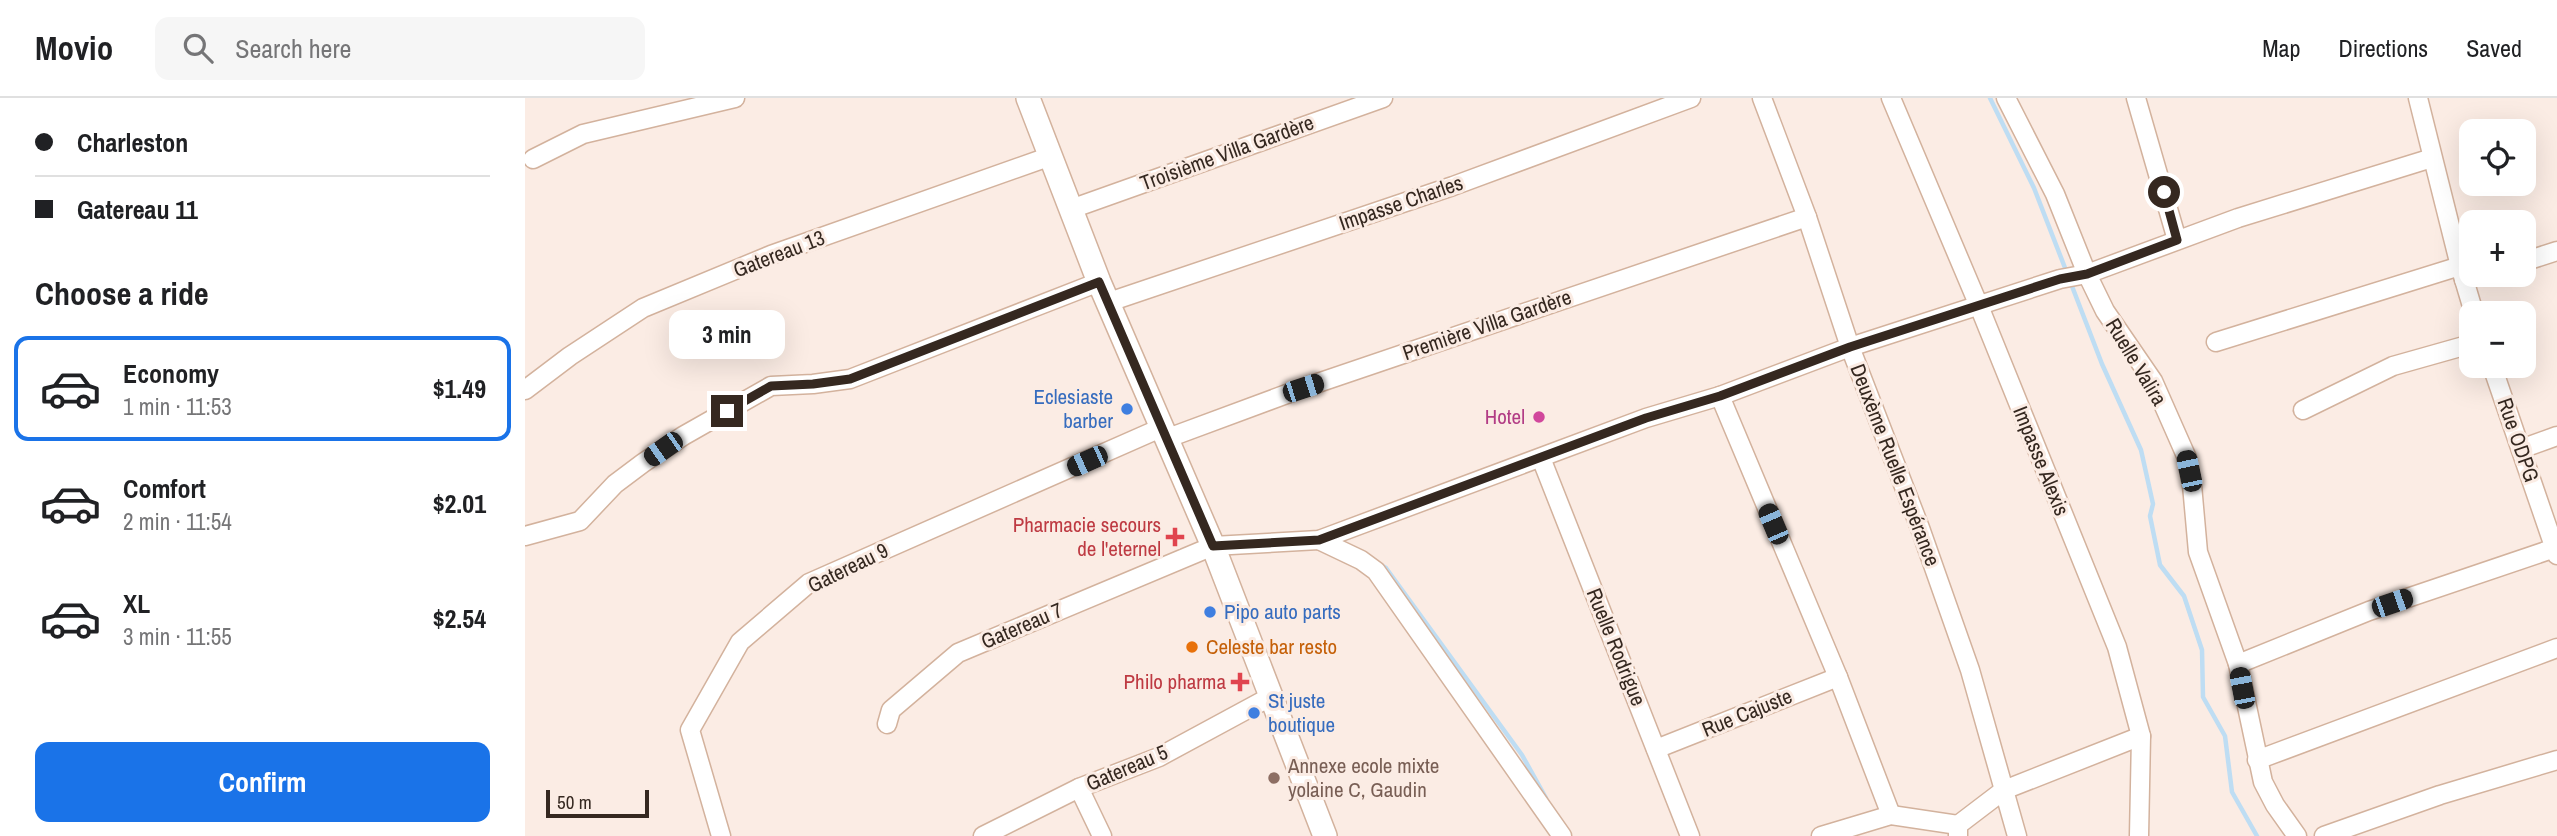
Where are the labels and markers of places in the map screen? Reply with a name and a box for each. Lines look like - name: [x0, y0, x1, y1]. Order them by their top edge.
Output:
- place label: Eclesiaste barber: [1034, 382, 1113, 435]
- marker: Eclesiaste barber: [1119, 401, 1135, 417]
- place label: Hotel: [1485, 402, 1525, 431]
- marker: Hotel: [1531, 409, 1547, 425]
- place label: Pharmacie secours de l'eternel: [1013, 510, 1161, 563]
- marker: Pharmacie secours de l'eternel: [1167, 529, 1183, 545]
- place label: Pipo auto parts: [1224, 597, 1341, 626]
- marker: Pipo auto parts: [1202, 604, 1218, 620]
- place label: Celeste bar resto: [1206, 632, 1337, 661]
- marker: Celeste bar resto: [1184, 639, 1200, 655]
- place label: Philo pharma: [1124, 667, 1226, 696]
- marker: Philo pharma: [1232, 674, 1248, 690]
- place label: St juste boutique: [1268, 686, 1335, 739]
- marker: St juste boutique: [1246, 705, 1262, 721]
- place label: Annexe ecole mixte yolaine C, Gaudin: [1287, 751, 1439, 804]
- marker: Annexe ecole mixte yolaine C, Gaudin: [1266, 770, 1282, 786]

